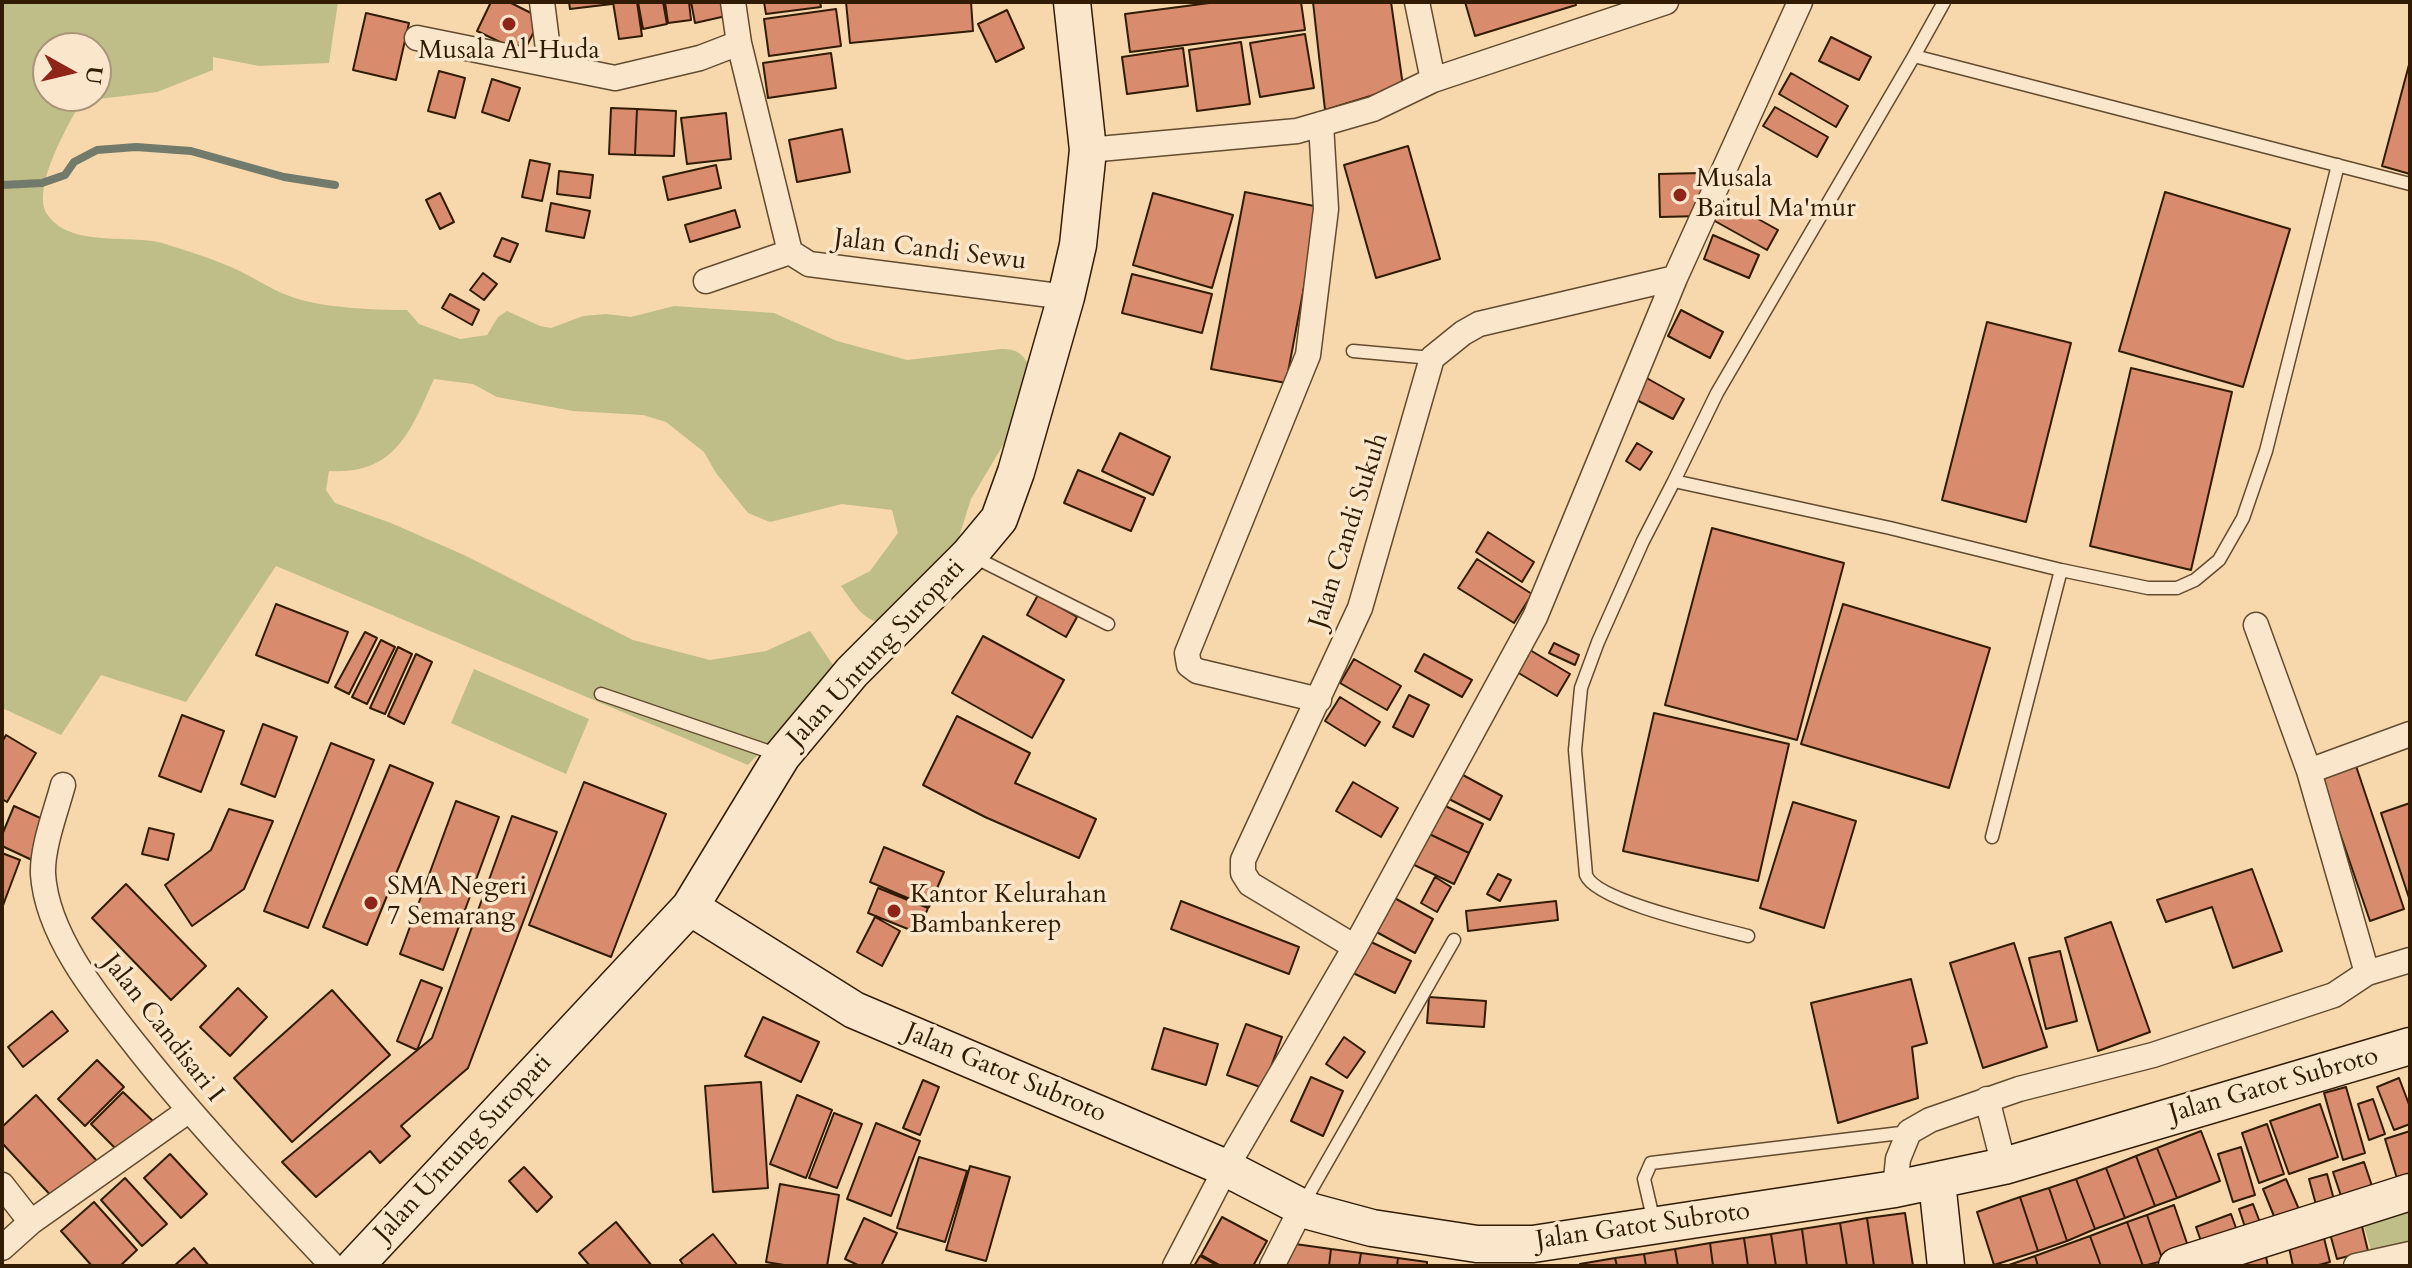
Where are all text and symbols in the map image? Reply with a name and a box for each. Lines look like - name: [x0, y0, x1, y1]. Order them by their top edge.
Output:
- marker: Musala Al-Huda: [500, 15, 518, 33]
- north arrow: [32, 32, 112, 112]
- place label: Musala Al-Huda: [418, 36, 600, 68]
- text: U: [78, 64, 110, 86]
- place label: Musala Baitul Ma'mur: [1696, 164, 1856, 226]
- marker: Musala Baitul Ma'mur: [1671, 186, 1689, 204]
- street label: Jalan Candi Sewu: [832, 224, 1028, 278]
- street label: Jalan Candi Sukuh: [1304, 429, 1396, 633]
- street label: Jalan Untung Suropati: [782, 553, 972, 755]
- place label: SMA Negeri 7 Semarang: [387, 872, 527, 934]
- place label: Kantor Kelurahan Bambankerep: [910, 880, 1107, 942]
- marker: SMA Negeri 7 Semarang: [362, 894, 380, 912]
- marker: Kantor Kelurahan Bambankerep: [885, 902, 903, 920]
- street label: Jalan Candisari I: [95, 949, 229, 1109]
- street label: Jalan Gatot Subroto: [900, 1017, 1110, 1131]
- street label: Jalan Gatot Subroto: [2166, 1041, 2382, 1131]
- street label: Jalan Untung Suropati: [369, 1048, 559, 1250]
- street label: Jalan Gatot Subroto: [1534, 1197, 1752, 1257]

